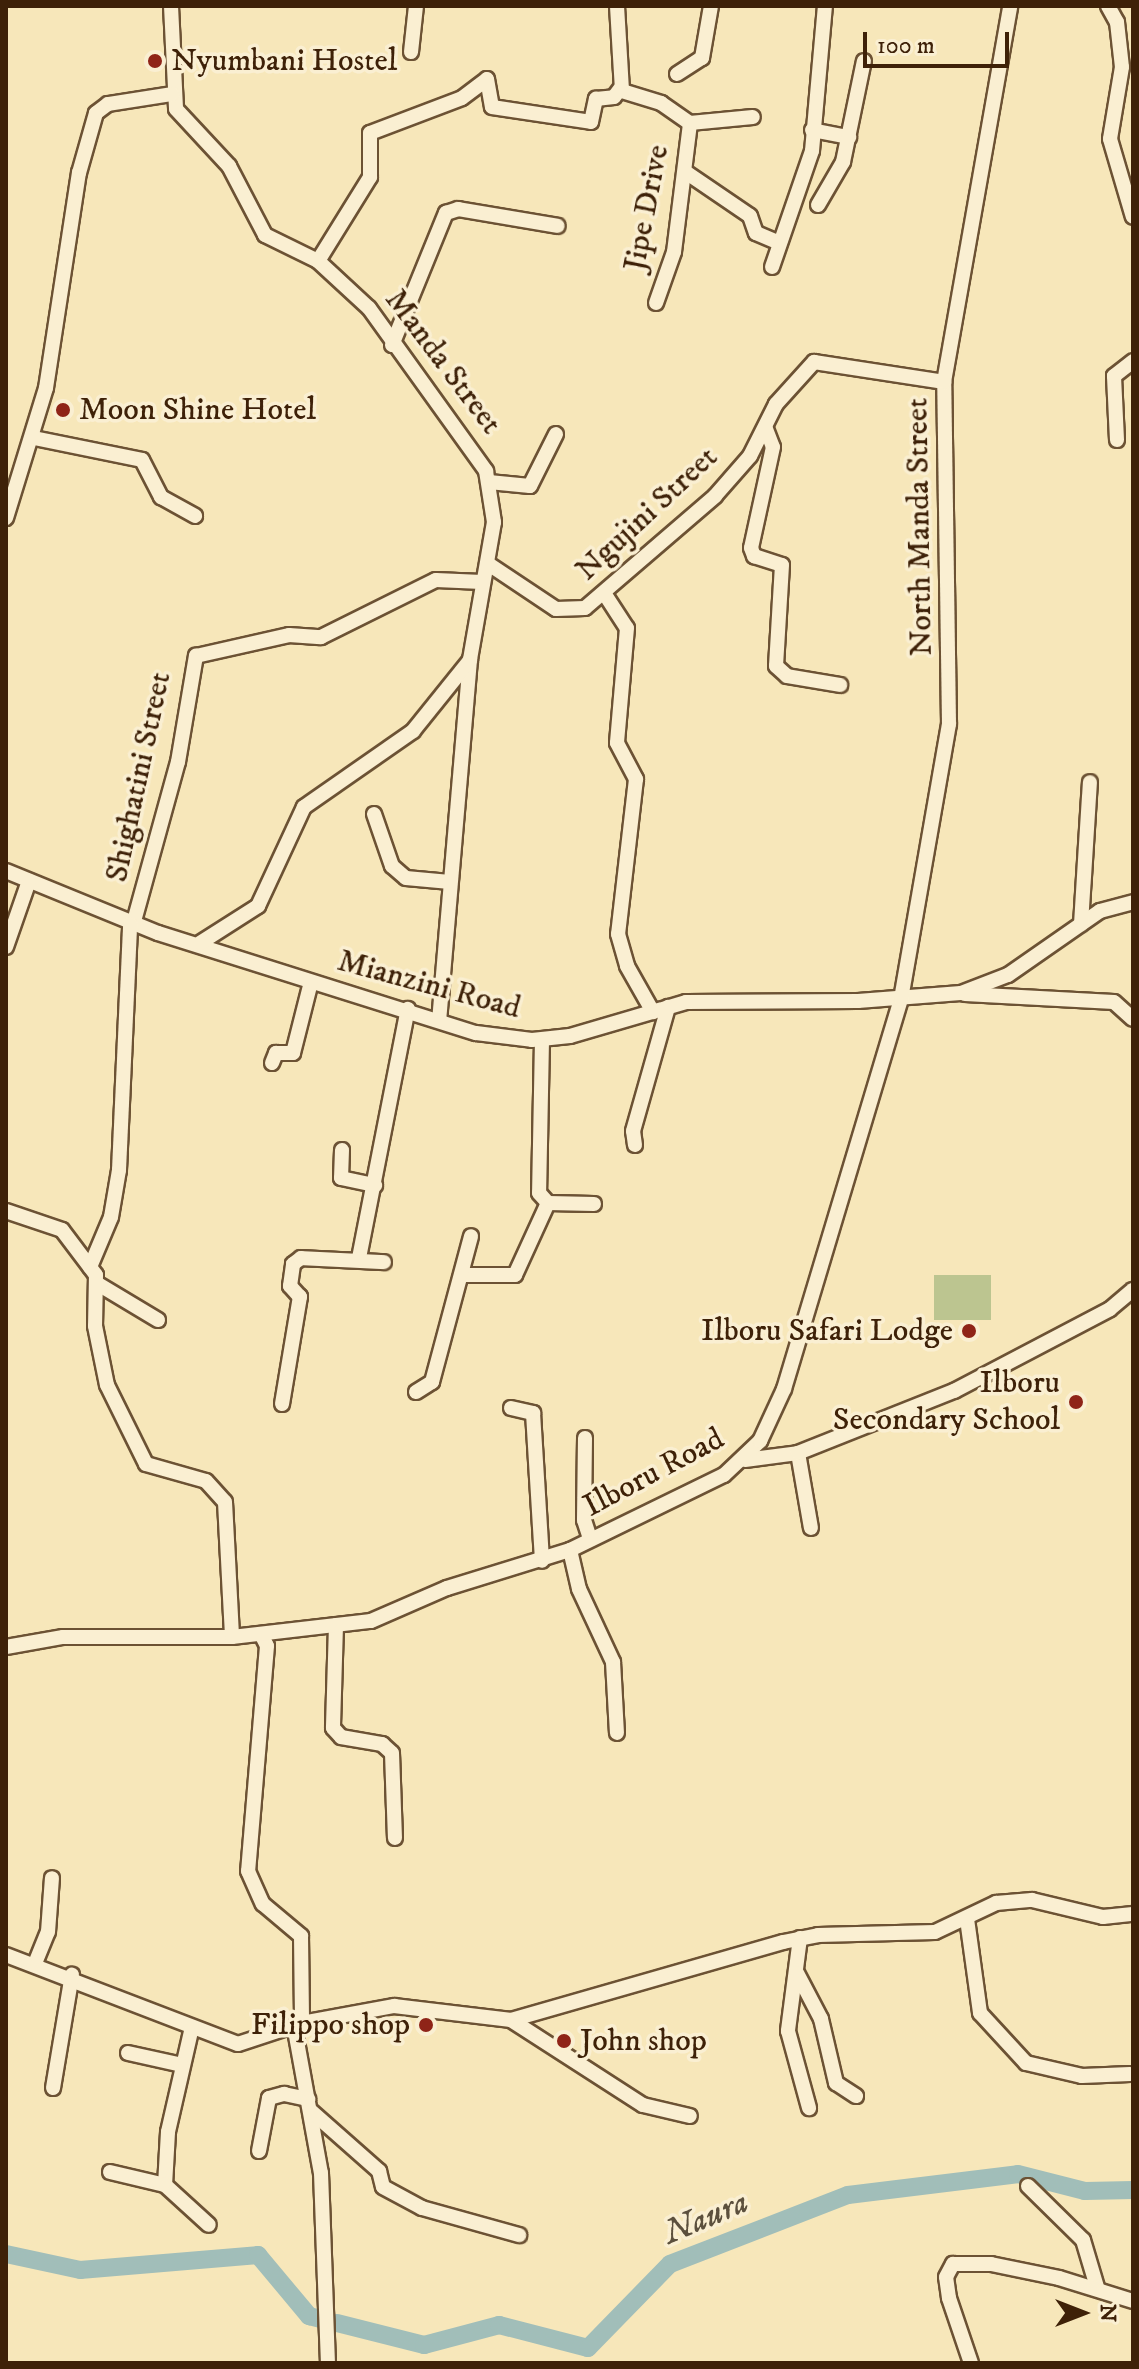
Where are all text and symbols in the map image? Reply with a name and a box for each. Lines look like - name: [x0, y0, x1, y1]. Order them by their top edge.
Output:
- scale bar: [867, 16, 1013, 66]
- text: 100 m: [877, 31, 935, 61]
- place label: Nyumbani Hostel: [171, 42, 397, 80]
- marker: Nyumbani Hostel: [146, 52, 164, 70]
- street label: Jipe Drive: [616, 142, 678, 274]
- street label: Manda Street: [376, 282, 510, 442]
- place label: Moon Shine Hotel: [79, 391, 316, 429]
- street label: North Manda Street: [899, 397, 941, 657]
- marker: Moon Shine Hotel: [54, 401, 72, 419]
- street label: Ngujini Street: [568, 439, 726, 589]
- street label: Shighatini Street: [98, 668, 180, 886]
- street label: Mianzini Road: [333, 942, 525, 1028]
- place label: Ilboru Safari Lodge: [701, 1312, 953, 1350]
- marker: Ilboru Safari Lodge: [960, 1322, 978, 1340]
- place label: Ilboru Secondary School: [833, 1365, 1060, 1440]
- marker: Ilboru Secondary School: [1067, 1393, 1085, 1411]
- street label: Ilboru Road: [577, 1420, 731, 1526]
- place label: Filippo shop: [251, 2006, 410, 2044]
- marker: Filippo shop: [417, 2016, 435, 2034]
- place label: John shop: [580, 2022, 707, 2060]
- marker: John shop: [555, 2032, 573, 2050]
- water label: Naura: [658, 2182, 754, 2254]
- north arrow: [1043, 2273, 1123, 2353]
- text: N: [1094, 2304, 1121, 2322]

